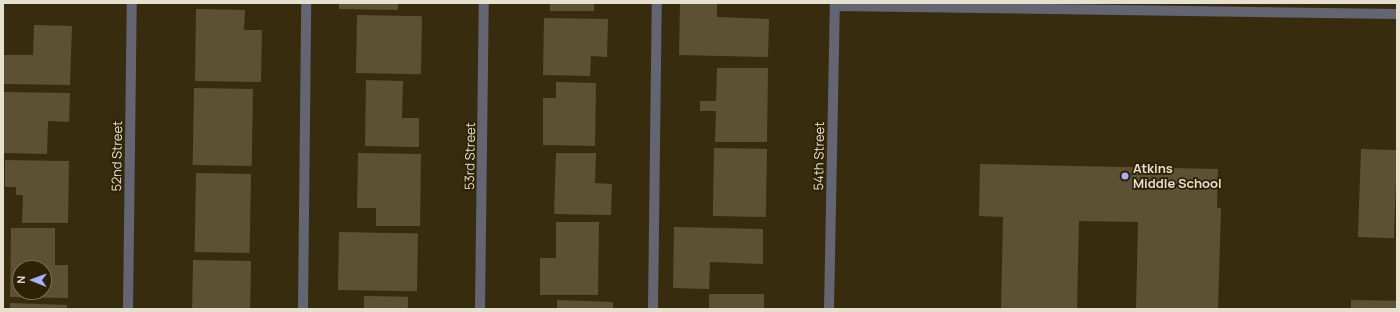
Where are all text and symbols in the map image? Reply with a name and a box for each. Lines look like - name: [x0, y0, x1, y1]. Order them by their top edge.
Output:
- street label: 52nd Street: [109, 121, 125, 191]
- street label: 54th Street: [811, 121, 827, 191]
- street label: 53rd Street: [462, 122, 478, 190]
- place label: Atkins Middle School: [1133, 161, 1222, 192]
- marker: Atkins Middle School: [1120, 171, 1130, 181]
- north arrow: [12, 260, 52, 300]
- text: N: [13, 276, 28, 284]

